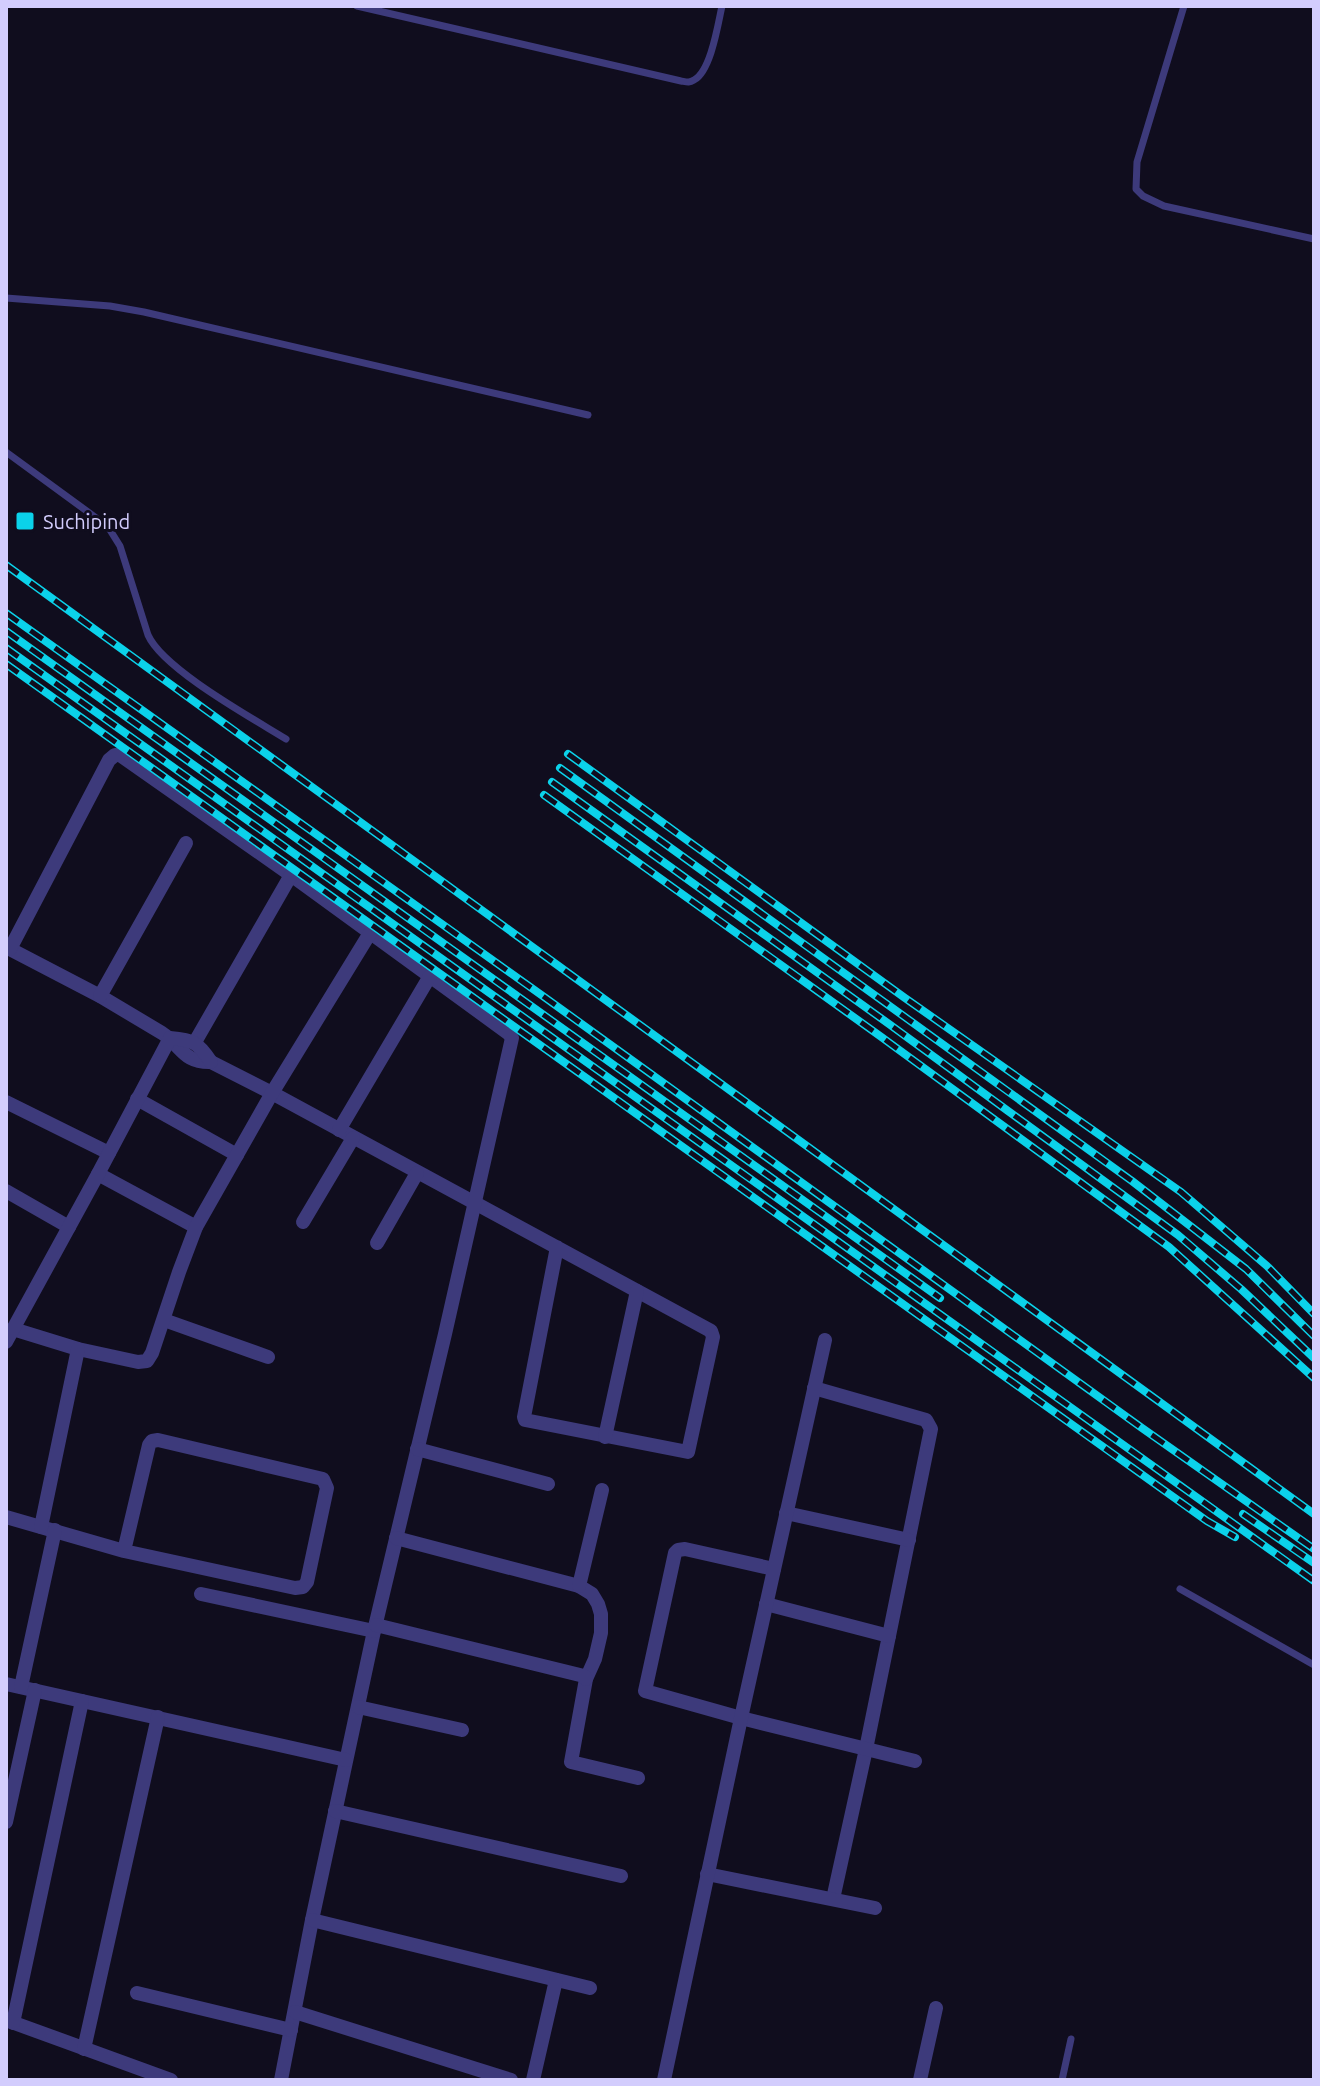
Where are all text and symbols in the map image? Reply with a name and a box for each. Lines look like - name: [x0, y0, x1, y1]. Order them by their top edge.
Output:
- marker: Suchipind: [14, 510, 36, 532]
- place label: Suchipind: [43, 510, 130, 533]

